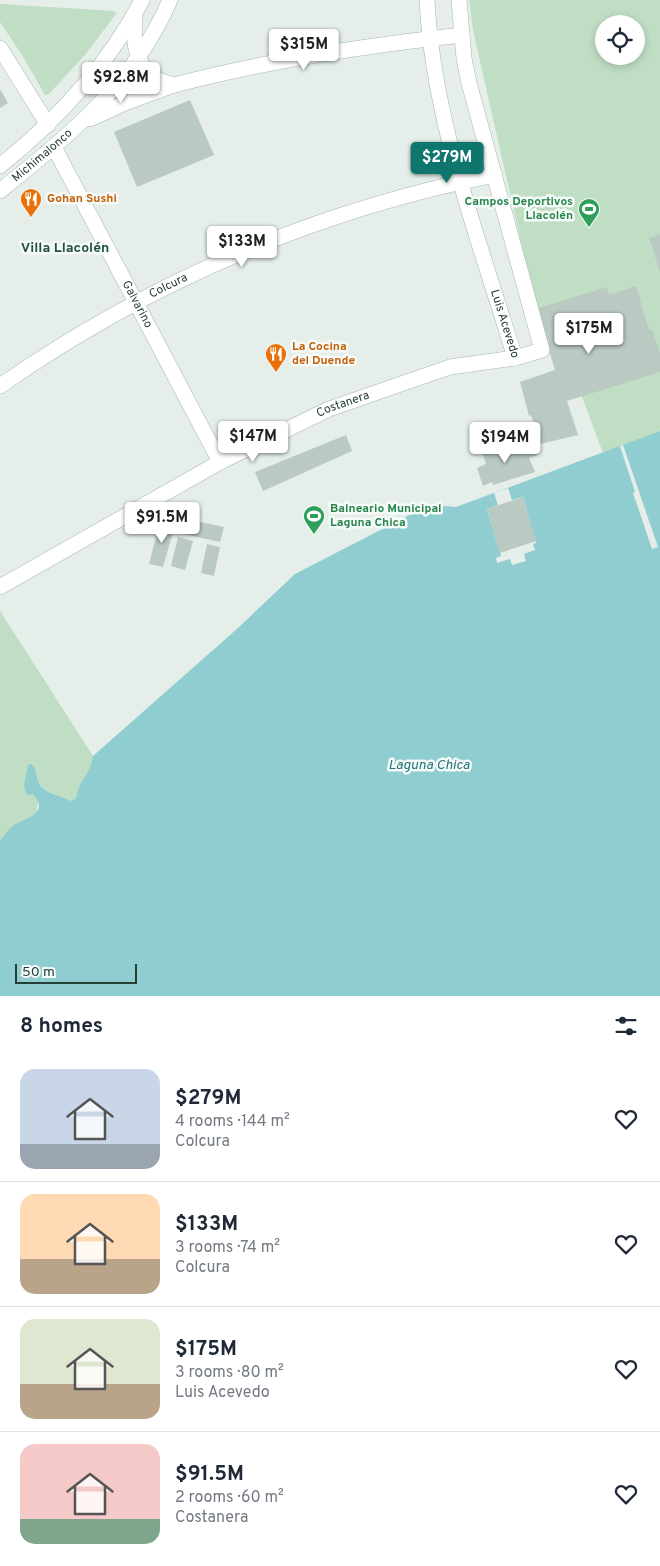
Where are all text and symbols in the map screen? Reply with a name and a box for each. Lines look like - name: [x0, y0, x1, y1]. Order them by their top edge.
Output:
- map controls: [595, 15, 645, 65]
- button: locate: [595, 15, 645, 65]
- pin: $315M: [269, 28, 339, 71]
- text: $315M: [280, 35, 328, 55]
- pin: $92.8M: [80, 62, 162, 104]
- text: $92.8M: [93, 68, 149, 88]
- street label: Michimalonco: [9, 126, 76, 186]
- pin: $279M: [412, 142, 482, 184]
- text: $279M: [422, 148, 472, 168]
- restaurant icon: Gohan Sushi: [19, 187, 43, 218]
- place label: Gohan Sushi: [47, 191, 117, 207]
- place label: Campos Deportivos Llacolén: [465, 194, 573, 224]
- sports icon: Campos Deportivos Llacolén: [577, 197, 601, 228]
- pin: $133M: [207, 226, 277, 268]
- text: $133M: [218, 232, 266, 252]
- district label: Villa Llacolén: [21, 240, 109, 257]
- street label: Colcura: [146, 270, 190, 303]
- street label: Galvarino: [118, 278, 156, 331]
- street label: Luis Acevedo: [486, 288, 523, 360]
- pin: $175M: [554, 312, 624, 355]
- text: $175M: [565, 319, 613, 339]
- place label: La Cocina del Duende: [292, 339, 355, 369]
- restaurant icon: La Cocina del Duende: [264, 342, 288, 373]
- street label: Costanera: [314, 388, 372, 422]
- pin: $147M: [218, 420, 288, 463]
- pin: $194M: [470, 422, 540, 464]
- text: $147M: [229, 427, 277, 447]
- text: $194M: [480, 428, 530, 448]
- place label: Balneario Municipal Laguna Chica: [330, 501, 442, 531]
- pin: $91.5M: [121, 502, 203, 544]
- sports icon: Balneario Municipal Laguna Chica: [302, 504, 326, 535]
- text: $91.5M: [136, 508, 188, 528]
- water label: Laguna Chica: [388, 757, 471, 774]
- scale bar: [15, 961, 138, 984]
- text: 50 m: [22, 964, 55, 981]
- icon: filters: [612, 1012, 640, 1040]
- text: 8 homes: [20, 1013, 103, 1040]
- text: $279M: [175, 1085, 241, 1112]
- icon: home: [60, 1089, 120, 1149]
- icon: heart: [612, 1105, 640, 1133]
- text: 4 rooms · 144 m²: [175, 1112, 290, 1132]
- text: Colcura: [175, 1132, 230, 1152]
- text: $133M: [175, 1211, 238, 1238]
- icon: home: [60, 1214, 120, 1274]
- icon: heart: [612, 1230, 640, 1258]
- text: 3 rooms · 74 m²: [175, 1238, 280, 1258]
- text: Colcura: [175, 1258, 230, 1278]
- text: $175M: [175, 1336, 237, 1363]
- icon: home: [60, 1339, 120, 1399]
- icon: heart: [612, 1355, 640, 1383]
- text: 3 rooms · 80 m²: [175, 1363, 284, 1383]
- text: Luis Acevedo: [175, 1383, 270, 1403]
- text: $91.5M: [175, 1461, 244, 1488]
- icon: home: [60, 1464, 120, 1524]
- icon: heart: [612, 1480, 640, 1508]
- text: 2 rooms · 60 m²: [175, 1488, 284, 1508]
- text: Costanera: [175, 1508, 248, 1528]

